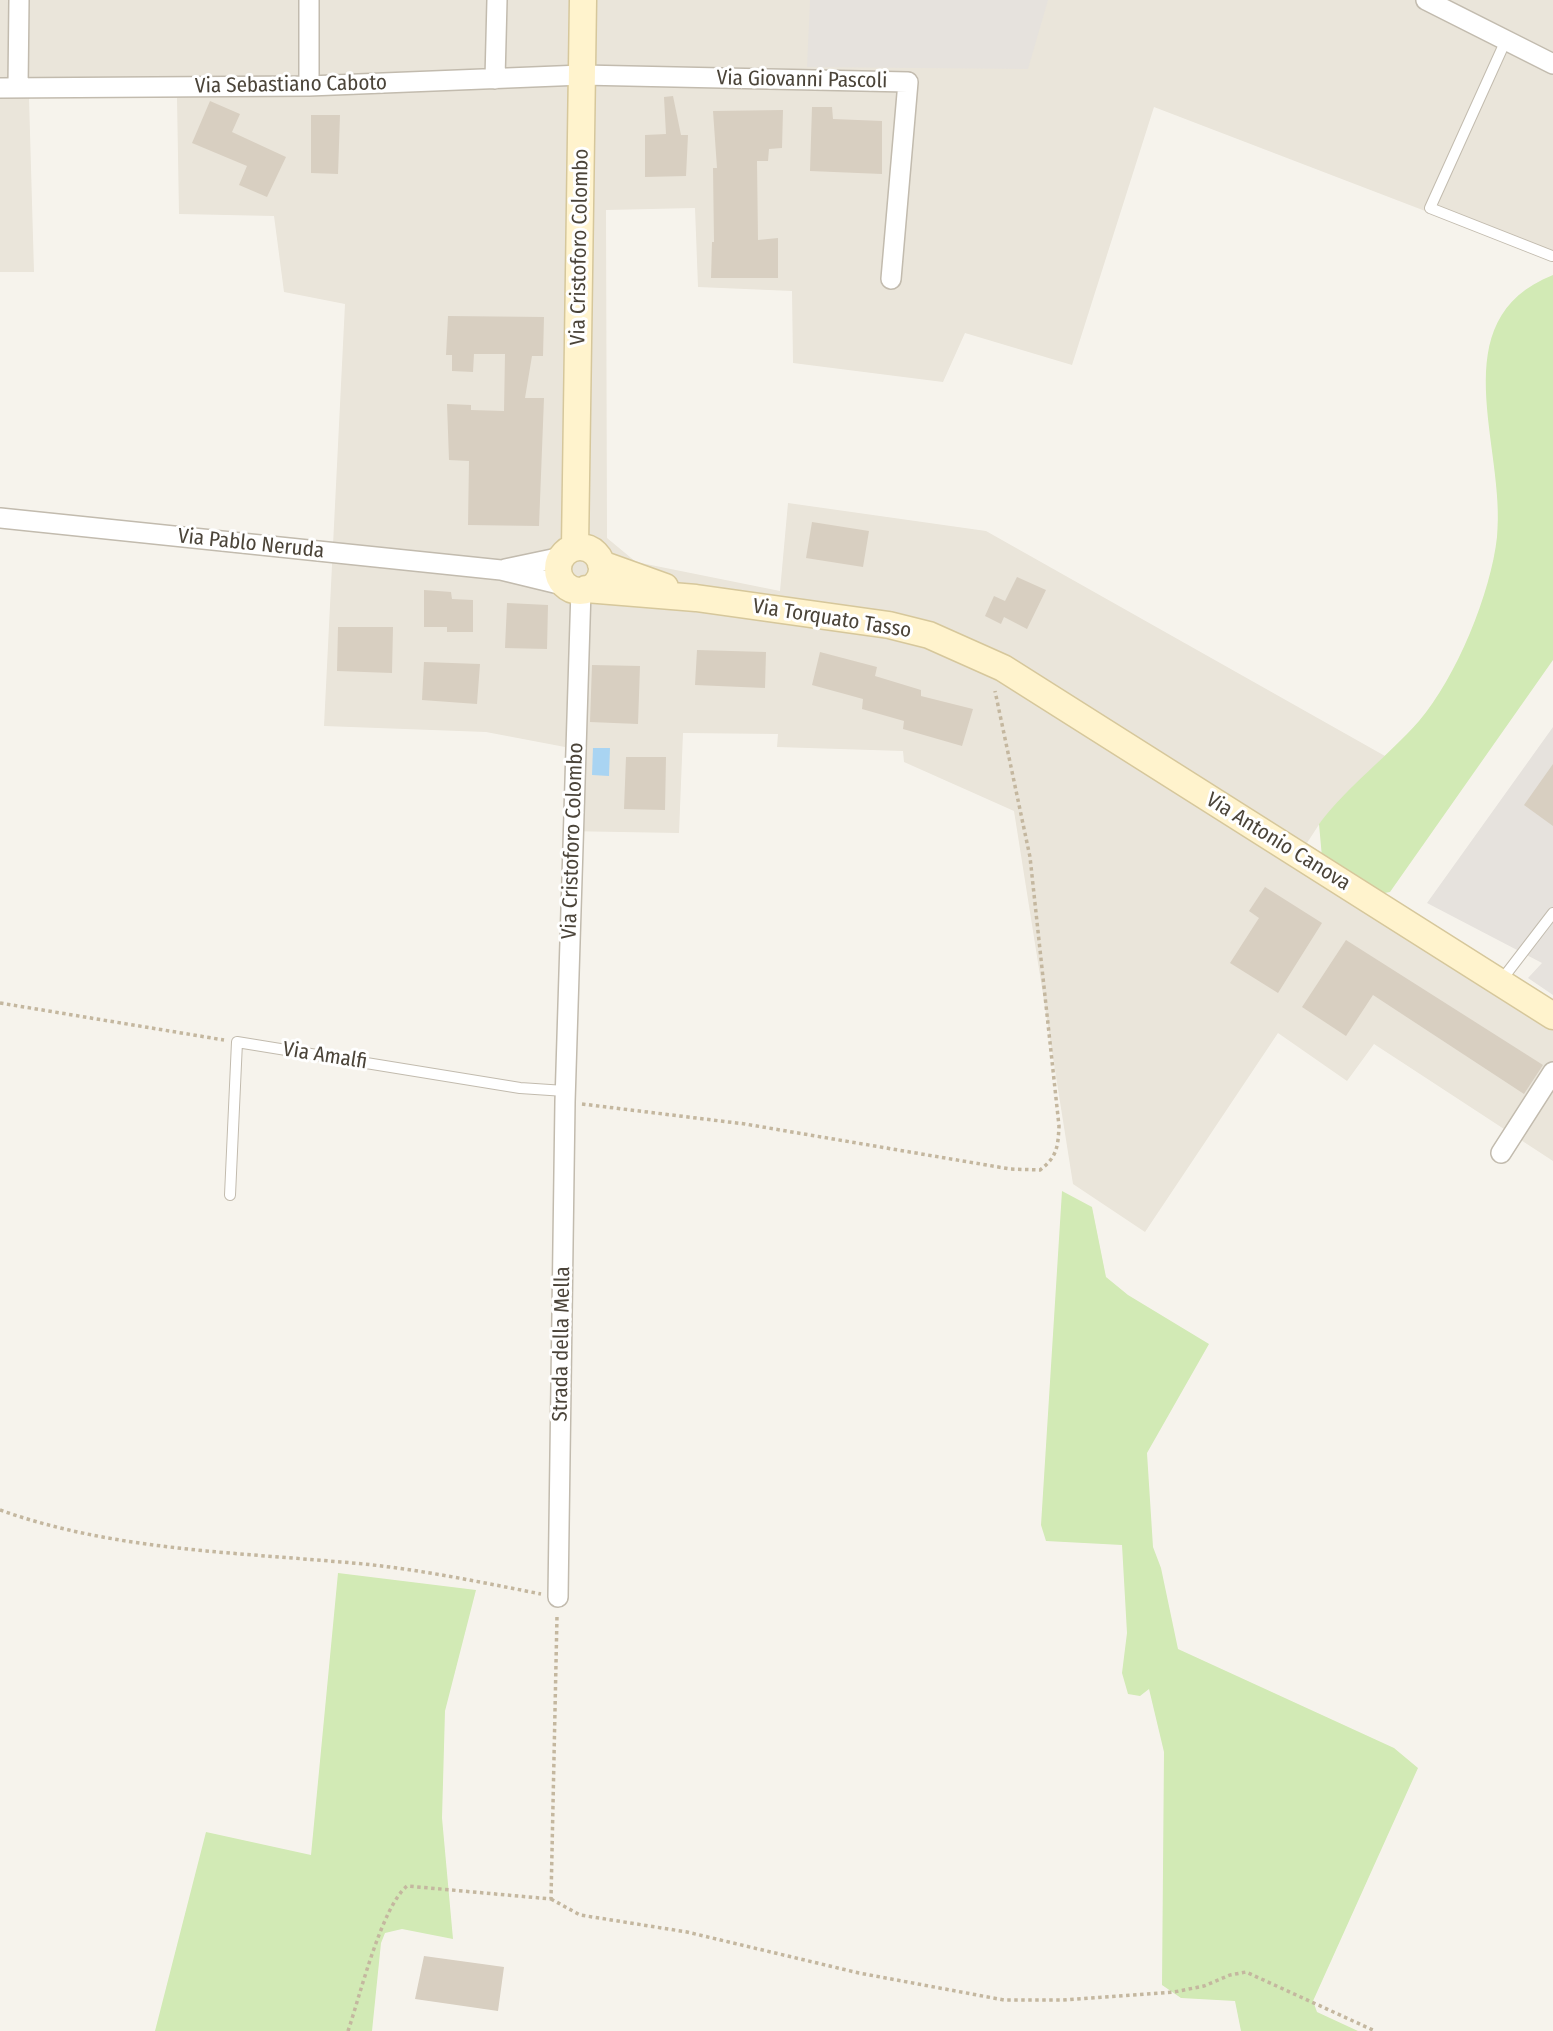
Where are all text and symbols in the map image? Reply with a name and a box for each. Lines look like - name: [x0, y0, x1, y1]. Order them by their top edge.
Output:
- street label: Via Giovanni Pascoli: [716, 66, 888, 94]
- street label: Via Sebastiano Caboto: [195, 71, 387, 99]
- street label: Via Cristoforo Colombo: [566, 148, 594, 346]
- street label: Via Pablo Neruda: [177, 524, 325, 564]
- street label: Via Torquato Tasso: [751, 594, 913, 644]
- street label: Via Cristoforo Colombo: [557, 742, 589, 940]
- street label: Via Antonio Canova: [1201, 787, 1355, 897]
- street label: Via Amalfi: [281, 1037, 369, 1075]
- street label: Strada della Mella: [548, 1266, 576, 1422]

